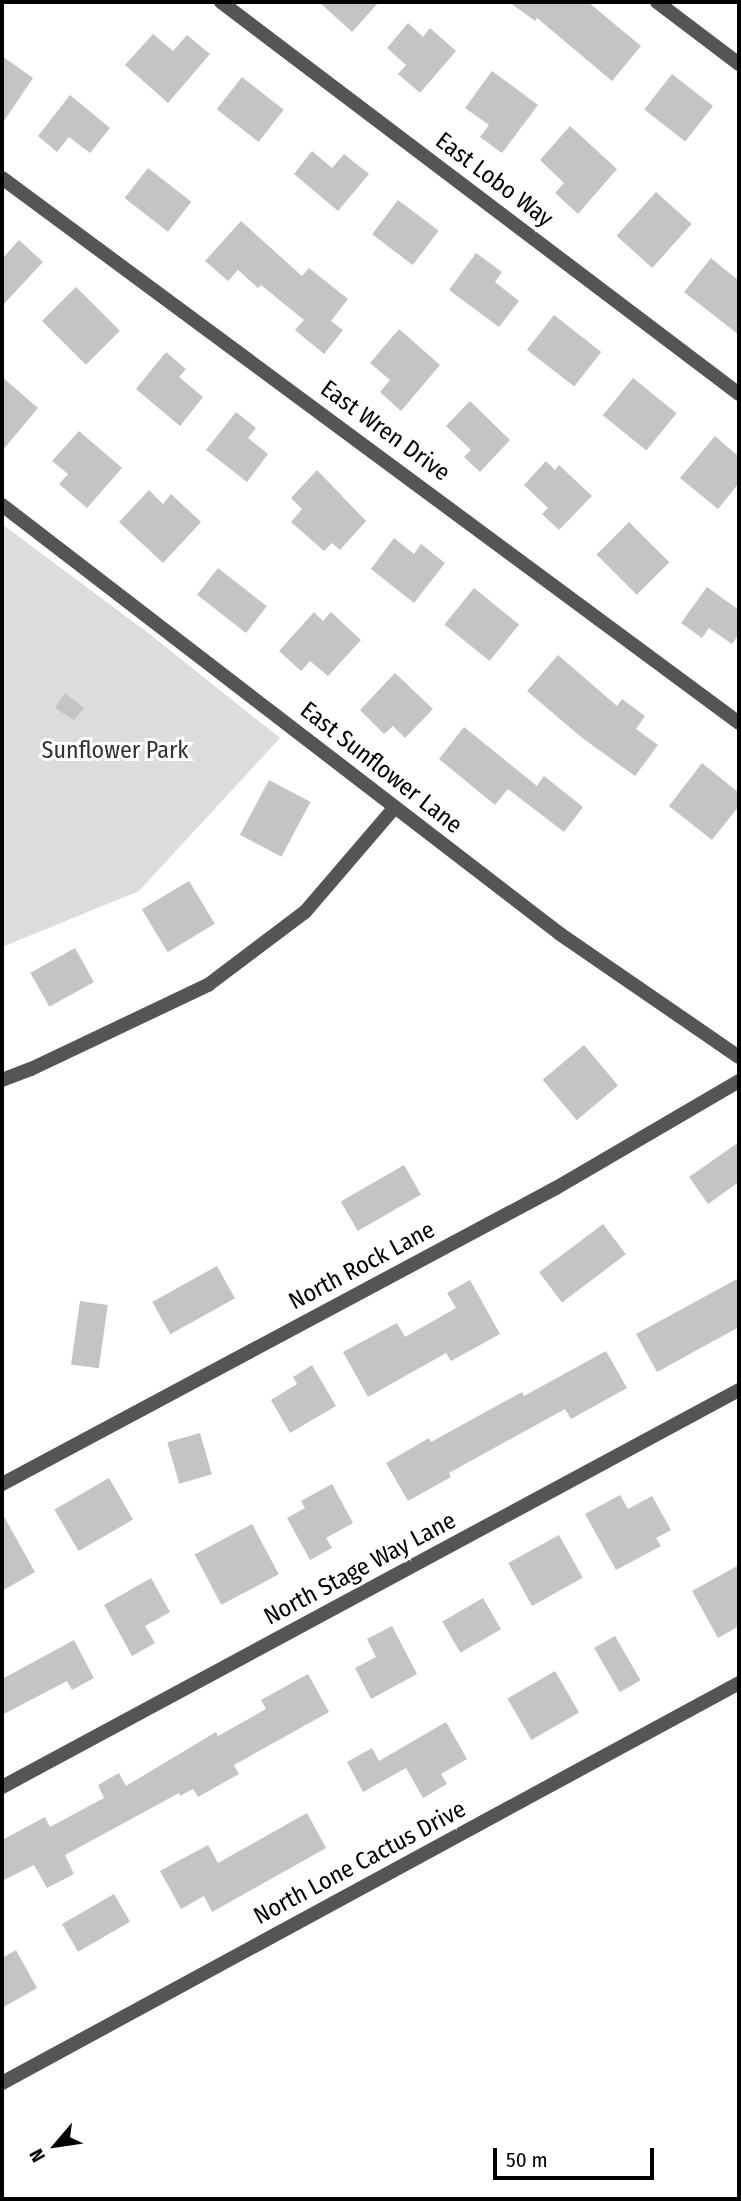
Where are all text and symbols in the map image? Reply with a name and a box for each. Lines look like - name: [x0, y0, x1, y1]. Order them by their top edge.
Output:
- street label: East Lobo Way: [430, 127, 558, 233]
- street label: East Wren Drive: [315, 374, 455, 488]
- street label: East Sunflower Lane: [294, 696, 468, 840]
- park label: Sunflower Park: [42, 737, 188, 765]
- street label: North Rock Lane: [284, 1216, 440, 1316]
- street label: North Stage Way Lane: [259, 1506, 461, 1632]
- street label: North Lone Cactus Drive: [249, 1795, 471, 1931]
- north arrow: [21, 2110, 91, 2180]
- scale bar: [496, 2134, 657, 2178]
- text: N: [24, 2145, 50, 2166]
- text: 50 m: [506, 2147, 548, 2173]

